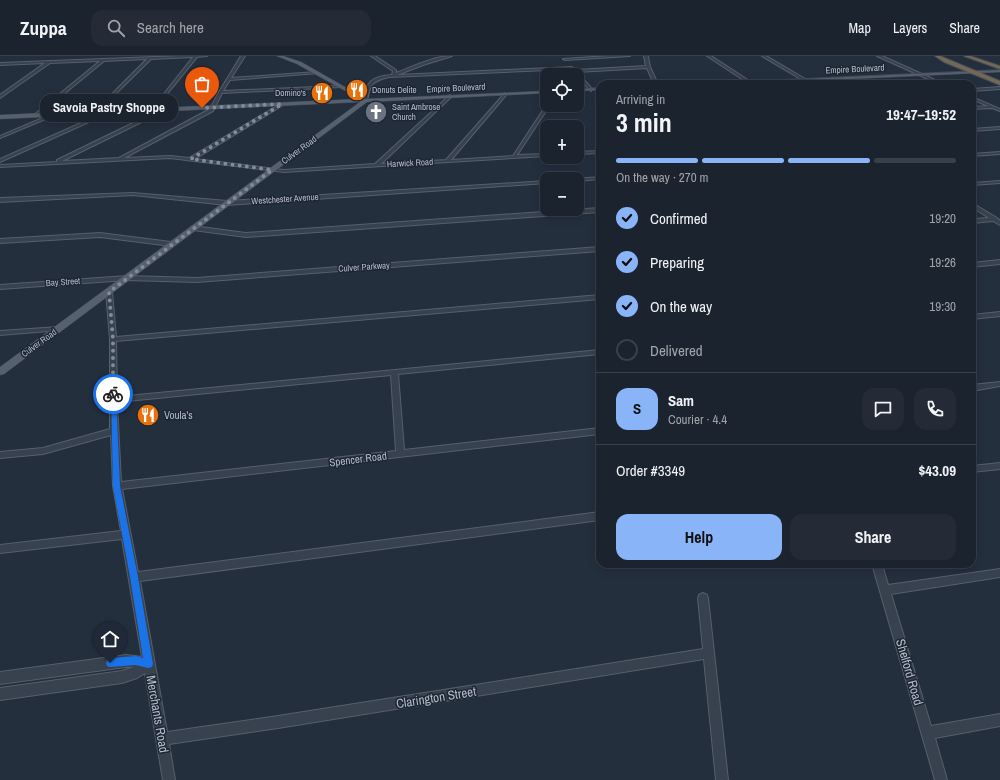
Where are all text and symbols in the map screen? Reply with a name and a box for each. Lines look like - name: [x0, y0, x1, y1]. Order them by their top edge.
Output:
- search box: [91, 10, 371, 46]
- text: Zuppa: [20, 15, 67, 41]
- icon: search: [105, 17, 127, 39]
- text: Search here: [137, 17, 204, 38]
- text: Map: [849, 19, 871, 37]
- text: Layers: [893, 19, 927, 37]
- text: Share: [949, 19, 980, 37]
- street label: Empire Boulevard: [825, 61, 885, 77]
- pin: [185, 67, 219, 108]
- map controls: [540, 68, 584, 216]
- button: locate: [540, 68, 584, 112]
- icon: bag: [191, 73, 213, 95]
- restaurant icon: Donuts Delite: [344, 77, 370, 103]
- restaurant icon: Domino's: [309, 80, 335, 106]
- street label: Empire Boulevard: [426, 80, 486, 96]
- place label: Donuts Delite: [372, 84, 417, 96]
- place label: Domino's: [275, 87, 306, 99]
- text: Arriving in: [616, 91, 665, 108]
- callout: Savoia Pastry Shoppe: [40, 94, 178, 122]
- text: Savoia Pastry Shoppe: [53, 99, 165, 116]
- church icon: Saint Ambrose Church: [363, 99, 389, 125]
- place label: Saint Ambrose Church: [392, 101, 440, 123]
- text: 19:47–19:52: [886, 104, 956, 125]
- text: 3 min: [616, 105, 672, 140]
- button: +: [540, 120, 584, 164]
- street label: Culver Road: [279, 133, 319, 167]
- street label: Harwick Road: [387, 156, 433, 170]
- text: On the way · 270 m: [616, 169, 708, 186]
- button: −: [540, 172, 584, 216]
- street label: Westchester Avenue: [251, 191, 319, 207]
- icon: check: [616, 207, 638, 229]
- text: Confirmed: [650, 208, 707, 229]
- text: 19:20: [929, 210, 956, 227]
- icon: check: [616, 251, 638, 273]
- text: Preparing: [650, 252, 704, 273]
- text: 19:26: [929, 254, 956, 271]
- street label: Culver Parkway: [338, 259, 390, 275]
- street label: Bay Street: [45, 275, 81, 289]
- icon: check: [616, 295, 638, 317]
- text: On the way: [650, 296, 712, 317]
- text: 19:30: [929, 298, 956, 315]
- street label: Culver Road: [19, 326, 59, 360]
- text: Delivered: [650, 340, 703, 361]
- courier: [93, 374, 133, 414]
- icon: bike: [102, 383, 124, 405]
- button: chat: [862, 388, 904, 430]
- button: phone: [914, 388, 956, 430]
- text: Sam: [668, 390, 694, 411]
- text: S: [633, 398, 641, 419]
- restaurant icon: Voula's: [135, 402, 161, 428]
- place label: Voula's: [164, 408, 193, 422]
- text: Courier · 4.4: [668, 411, 727, 428]
- street label: Spencer Road: [329, 449, 387, 469]
- text: Order #3349: [616, 460, 685, 481]
- text: $43.09: [918, 460, 956, 481]
- button: Help: [616, 514, 782, 560]
- button: Share: [790, 514, 956, 560]
- pin: [93, 622, 127, 663]
- icon: home: [99, 628, 121, 650]
- street label: Shelford Road: [892, 637, 927, 707]
- street label: Merchants Road: [142, 674, 173, 754]
- street label: Clarington Street: [395, 683, 477, 712]

